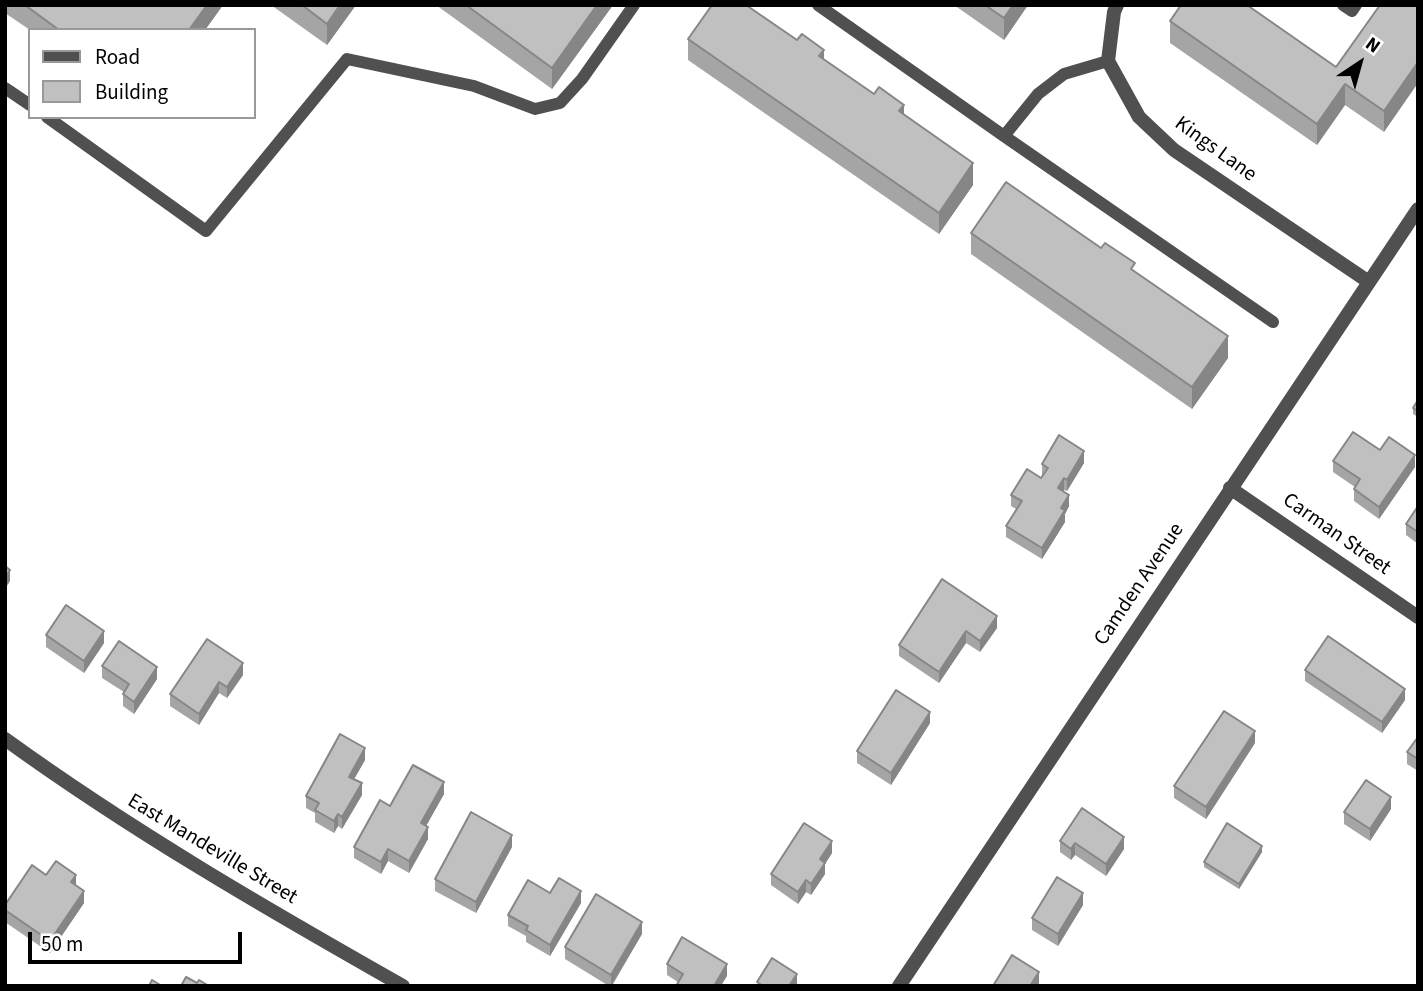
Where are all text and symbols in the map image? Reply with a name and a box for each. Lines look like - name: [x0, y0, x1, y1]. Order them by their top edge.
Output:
- legend: [28, 28, 256, 119]
- north arrow: [1325, 28, 1395, 98]
- text: N: [1360, 31, 1386, 60]
- text: Road: [95, 42, 140, 72]
- text: Building: [95, 77, 168, 107]
- street label: Kings Lane: [1169, 112, 1261, 188]
- street label: Carman Street: [1277, 488, 1395, 582]
- street label: Camden Avenue: [1090, 519, 1190, 651]
- street label: East Mandeville Street: [122, 789, 302, 911]
- scale bar: [32, 918, 245, 962]
- text: 50 m: [41, 929, 83, 959]

